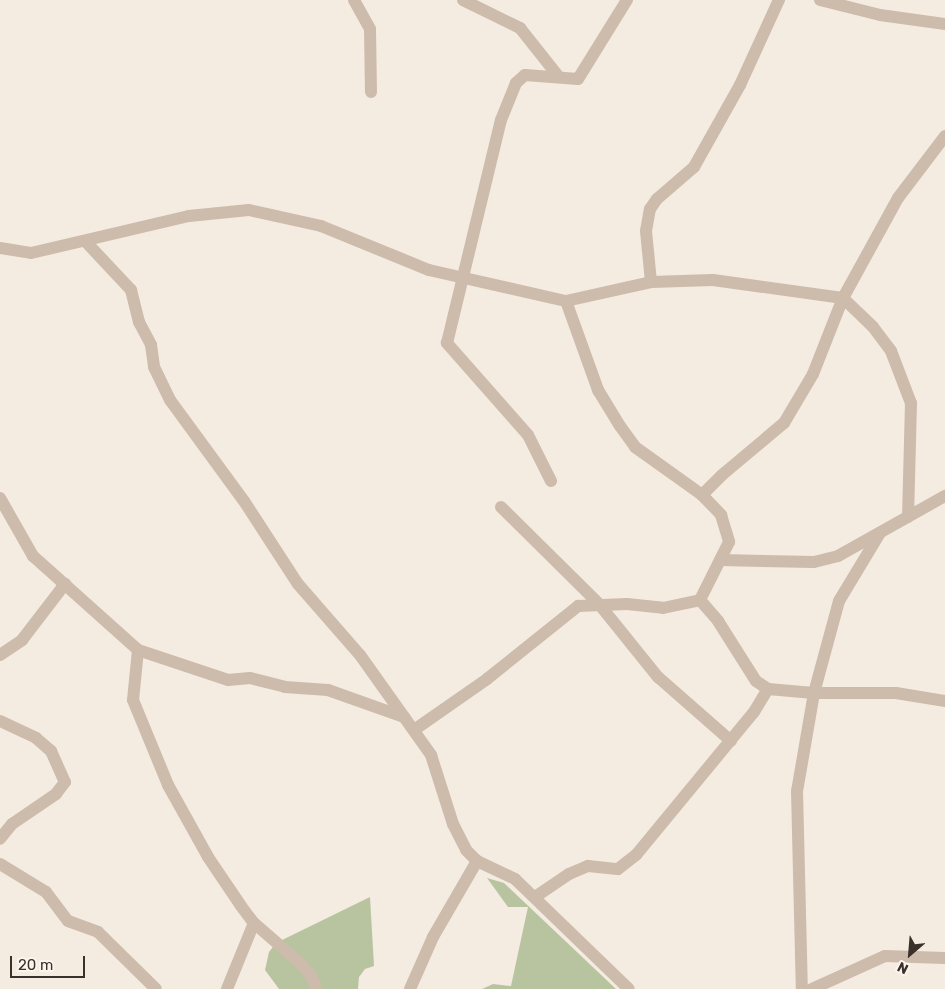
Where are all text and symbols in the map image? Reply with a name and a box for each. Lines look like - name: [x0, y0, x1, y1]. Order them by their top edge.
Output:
- north arrow: [885, 929, 935, 979]
- scale bar: [12, 946, 88, 978]
- text: 20 m: [18, 956, 53, 974]
- text: N: [895, 958, 911, 978]

